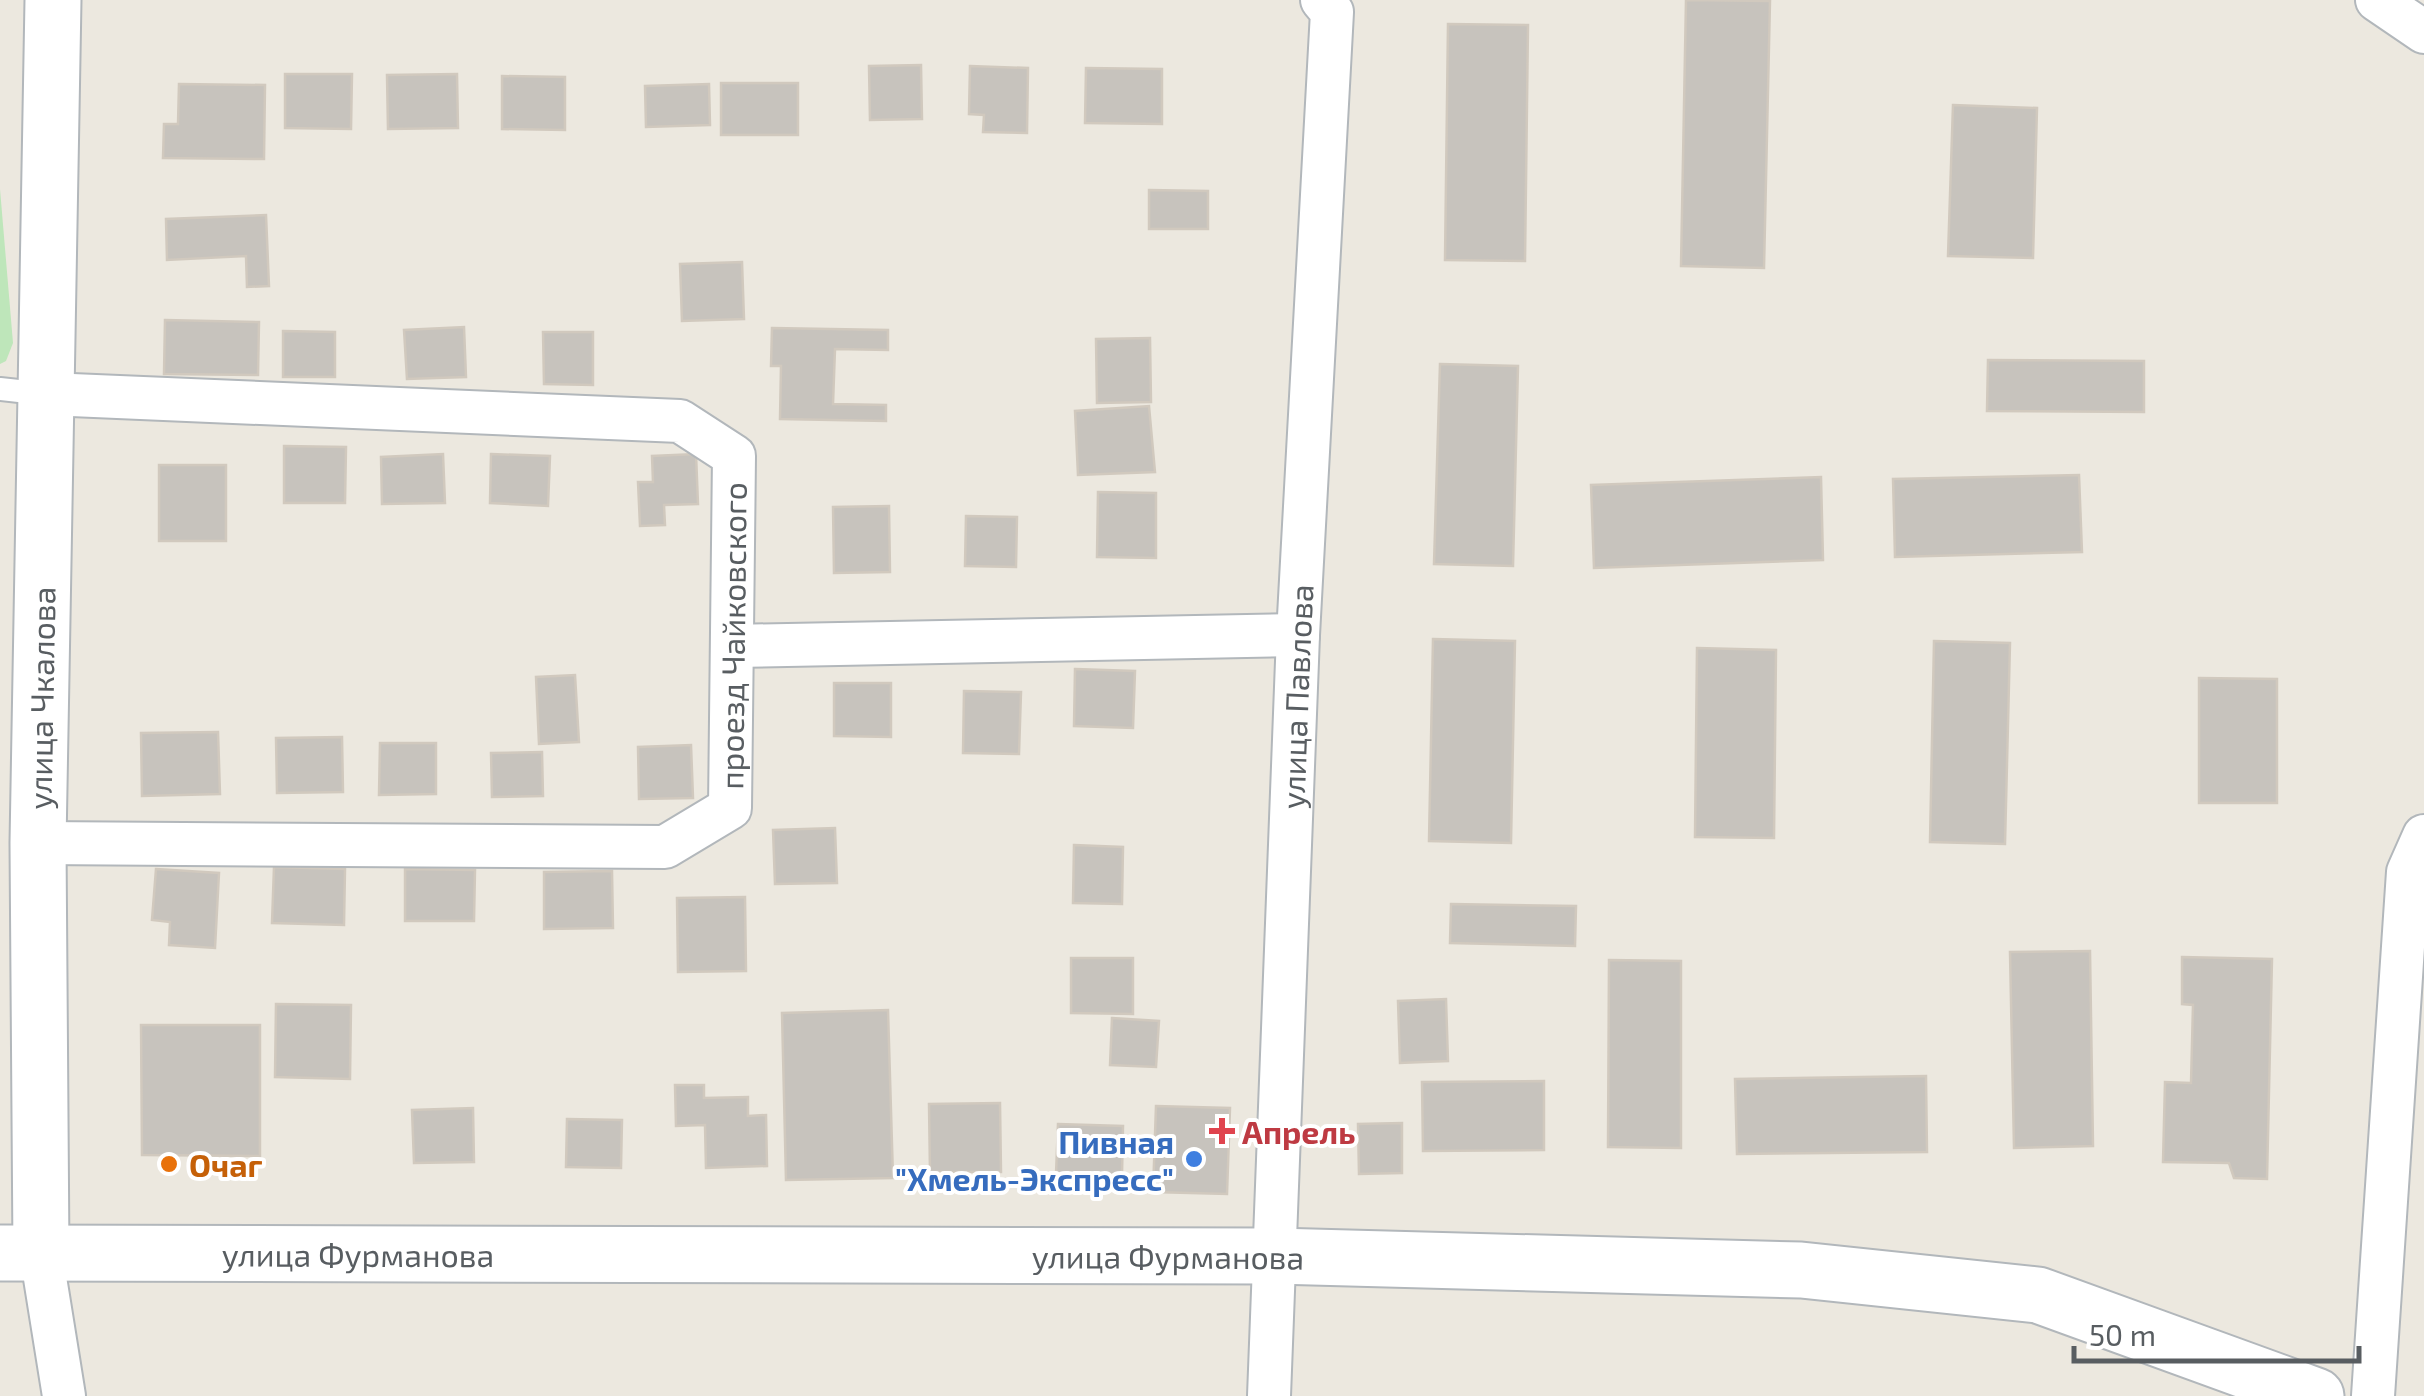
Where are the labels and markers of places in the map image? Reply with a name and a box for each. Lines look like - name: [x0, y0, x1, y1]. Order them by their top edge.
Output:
- place label: Апрель: [1242, 1112, 1356, 1150]
- marker: Апрель: [1211, 1120, 1233, 1142]
- place label: Пивная "Хмель-Экспресс": [895, 1122, 1174, 1197]
- place label: Очаг: [189, 1145, 263, 1183]
- marker: Пивная "Хмель-Экспресс": [1183, 1148, 1205, 1170]
- marker: Очаг: [158, 1153, 180, 1175]

